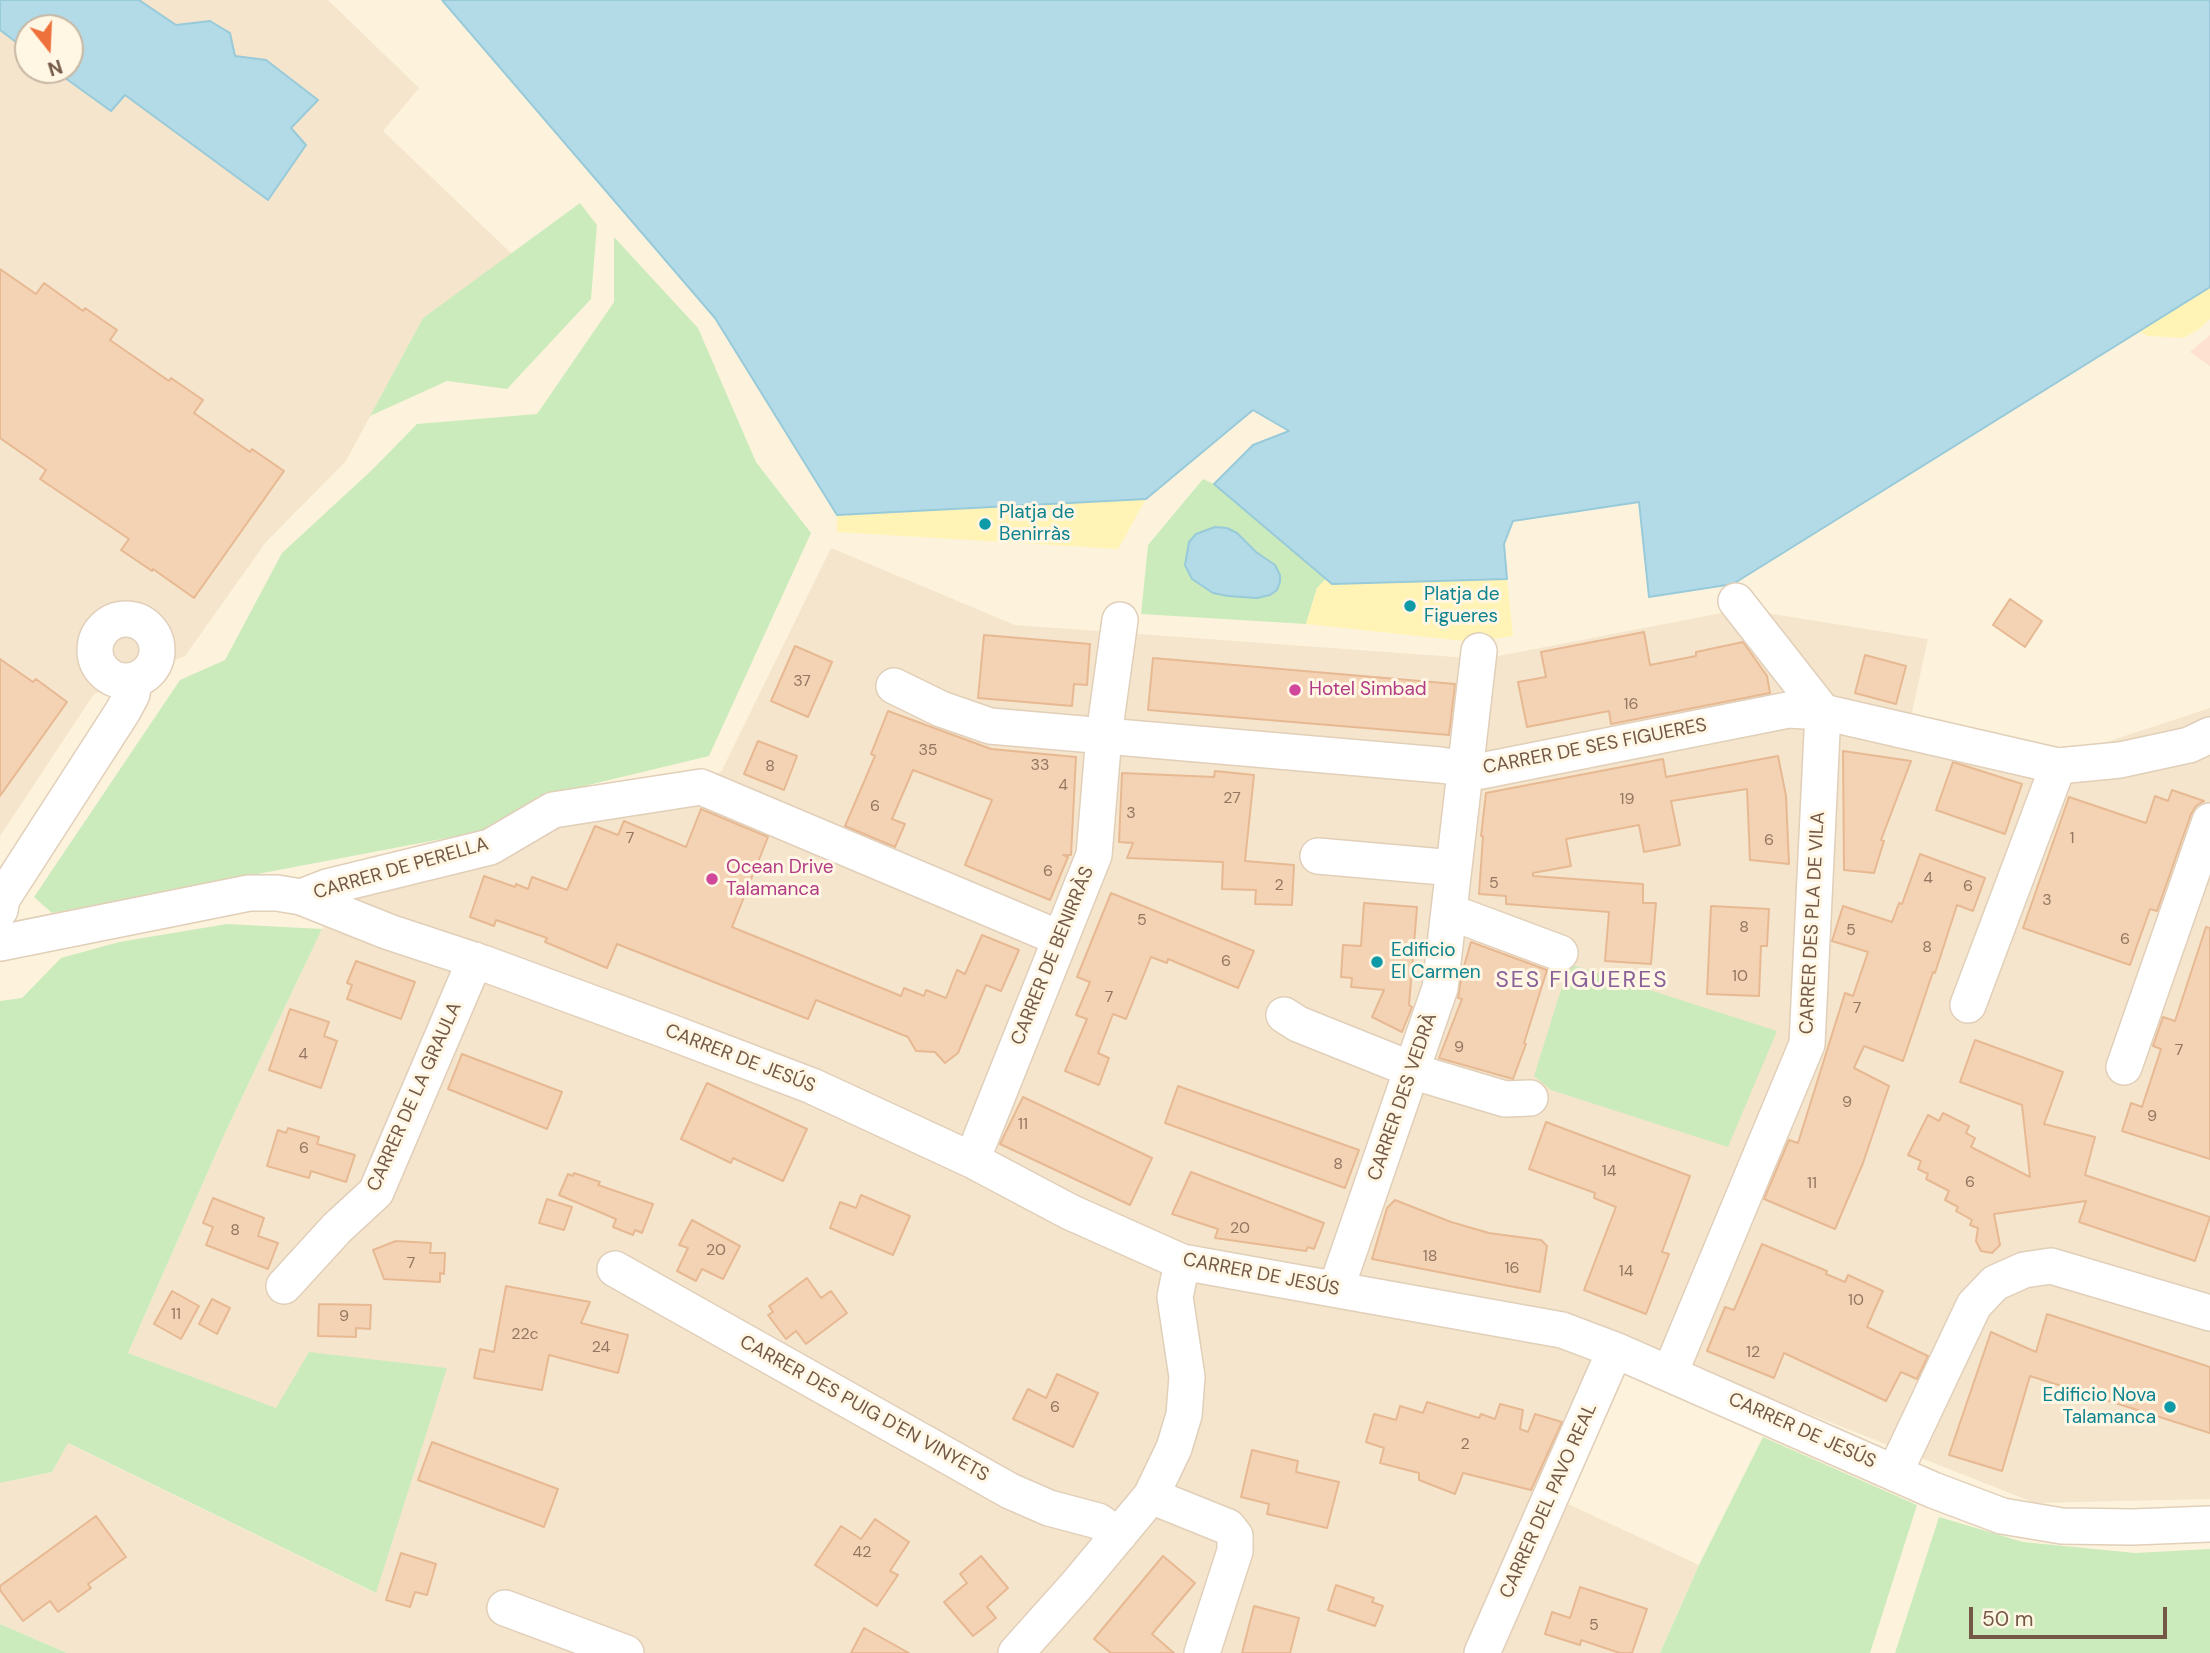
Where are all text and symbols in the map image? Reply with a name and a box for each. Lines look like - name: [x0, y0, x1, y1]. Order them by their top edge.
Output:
- north arrow: [14, 14, 84, 84]
- text: N: [45, 54, 65, 82]
- place label: Platja de Benirràs: [999, 502, 1074, 546]
- marker: Platja de Benirràs: [977, 516, 993, 532]
- place label: Platja de Figueres: [1424, 584, 1499, 628]
- marker: Platja de Figueres: [1402, 598, 1418, 614]
- house number: 37: [793, 672, 811, 692]
- place label: Hotel Simbad: [1309, 679, 1427, 701]
- marker: Hotel Simbad: [1287, 682, 1303, 698]
- house number: 16: [1623, 695, 1639, 715]
- street label: CARRER DE SES FIGUERES: [1481, 714, 1709, 780]
- house number: 35: [918, 741, 938, 761]
- house number: 33: [1031, 756, 1049, 776]
- house number: 8: [765, 757, 775, 777]
- house number: 4: [1058, 776, 1068, 796]
- house number: 27: [1223, 789, 1241, 809]
- house number: 19: [1619, 790, 1635, 810]
- house number: 6: [870, 797, 880, 817]
- house number: 3: [1126, 804, 1136, 824]
- street label: CARRER DES PLA DE VILA: [1796, 811, 1830, 1035]
- house number: 7: [626, 829, 634, 849]
- house number: 1: [2070, 829, 2074, 849]
- house number: 6: [1764, 831, 1774, 851]
- street label: CARRER DE PERELLA: [311, 833, 491, 905]
- place label: Ocean Drive Talamanca: [726, 857, 834, 901]
- house number: 6: [1043, 862, 1053, 882]
- street label: CARRER DE BENIRRÀS: [1007, 863, 1099, 1049]
- house number: 4: [1923, 869, 1933, 889]
- marker: Ocean Drive Talamanca: [704, 871, 720, 887]
- house number: 5: [1489, 874, 1499, 894]
- house number: 2: [1274, 876, 1284, 896]
- house number: 6: [1963, 877, 1973, 897]
- house number: 3: [2042, 891, 2052, 911]
- house number: 5: [1137, 911, 1147, 931]
- house number: 8: [1739, 918, 1749, 938]
- house number: 5: [1846, 921, 1856, 941]
- house number: 6: [2120, 930, 2130, 950]
- house number: 8: [1922, 938, 1932, 958]
- place label: Edificio El Carmen: [1391, 940, 1481, 984]
- house number: 6: [1221, 952, 1231, 972]
- marker: Edificio El Carmen: [1369, 954, 1385, 970]
- district label: SES FIGUERES: [1497, 967, 1667, 995]
- house number: 10: [1732, 967, 1748, 987]
- house number: 7: [1105, 988, 1113, 1008]
- street label: CARRER DE LA GRAULA: [363, 999, 467, 1195]
- house number: 7: [1853, 999, 1861, 1019]
- street label: CARRER DES VEDRÀ: [1364, 1010, 1442, 1184]
- street label: CARRER DE JESÚS: [662, 1020, 818, 1098]
- house number: 9: [1454, 1038, 1464, 1058]
- house number: 7: [2175, 1041, 2183, 1061]
- house number: 4: [298, 1045, 308, 1065]
- house number: 9: [1842, 1093, 1852, 1113]
- house number: 9: [2147, 1107, 2157, 1127]
- house number: 11: [1018, 1115, 1028, 1135]
- house number: 6: [299, 1139, 309, 1159]
- house number: 8: [1333, 1155, 1343, 1175]
- house number: 14: [1602, 1162, 1616, 1182]
- house number: 6: [1965, 1173, 1975, 1193]
- house number: 11: [1807, 1174, 1817, 1194]
- house number: 20: [1230, 1219, 1250, 1239]
- house number: 8: [230, 1221, 240, 1241]
- house number: 20: [706, 1241, 726, 1261]
- house number: 18: [1423, 1247, 1437, 1267]
- street label: CARRER DE JESÚS: [1181, 1249, 1341, 1301]
- house number: 7: [407, 1254, 415, 1274]
- house number: 16: [1504, 1259, 1520, 1279]
- house number: 14: [1619, 1262, 1633, 1282]
- house number: 10: [1848, 1291, 1864, 1311]
- house number: 11: [171, 1305, 181, 1325]
- house number: 9: [339, 1307, 349, 1327]
- house number: 22c: [511, 1325, 539, 1345]
- street label: CARRER DES PUIG D'EN VINYETS: [735, 1331, 993, 1487]
- house number: 24: [592, 1338, 610, 1358]
- house number: 12: [1746, 1343, 1760, 1363]
- place label: Edificio Nova Talamanca: [2043, 1385, 2156, 1429]
- street label: CARRER DE JESÚS: [1725, 1388, 1879, 1474]
- house number: 6: [1050, 1398, 1060, 1418]
- marker: Edificio Nova Talamanca: [2162, 1399, 2178, 1415]
- street label: CARRER DEL PAVO REAL: [1496, 1400, 1602, 1602]
- house number: 2: [1460, 1435, 1470, 1455]
- house number: 42: [853, 1543, 871, 1563]
- scale bar: [1972, 1594, 2170, 1638]
- text: 50 m: [1982, 1605, 2033, 1633]
- house number: 5: [1589, 1616, 1599, 1636]

